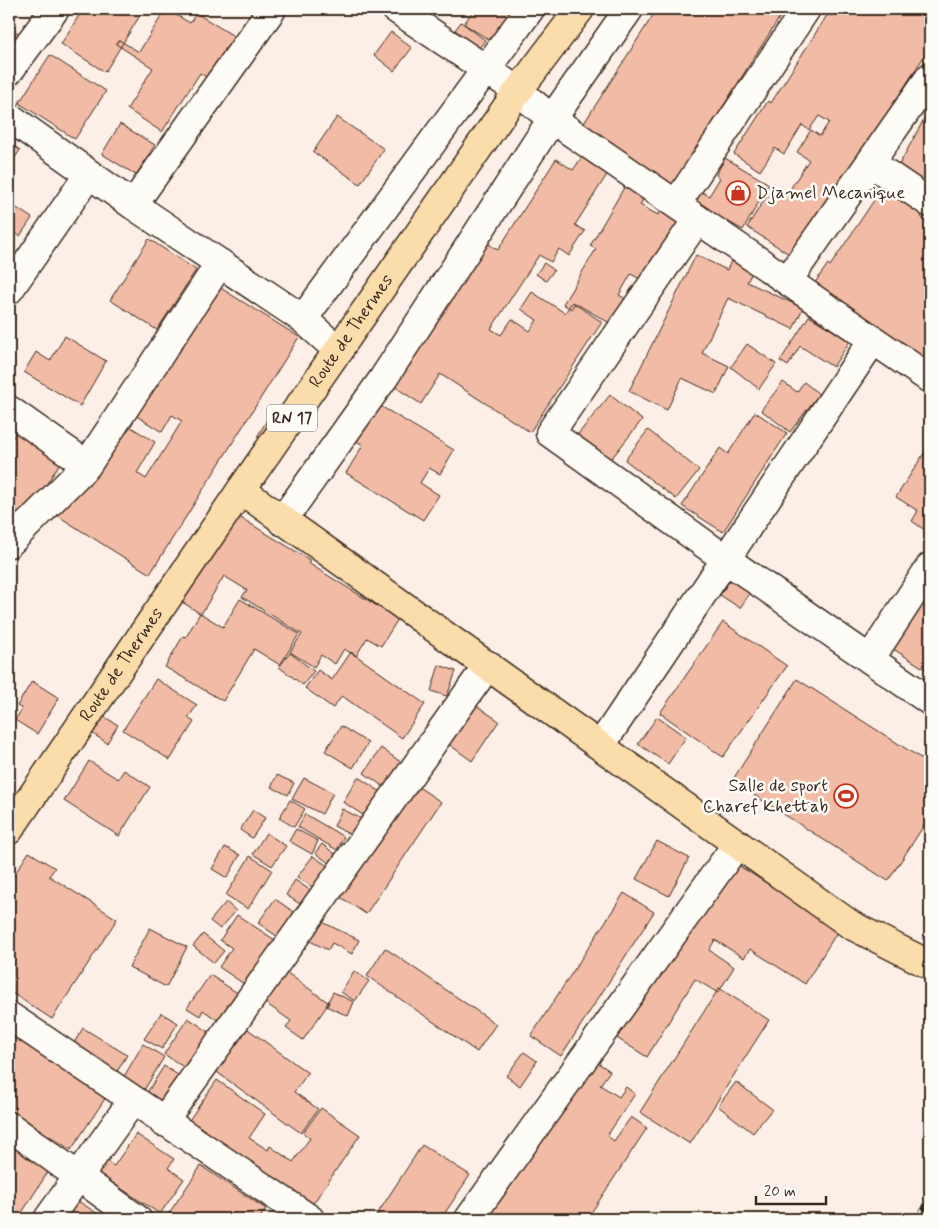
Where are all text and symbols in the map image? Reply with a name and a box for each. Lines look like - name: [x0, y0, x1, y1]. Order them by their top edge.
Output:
- shop icon: Djamel Mecanique: [725, 180, 751, 206]
- place label: Djamel Mecanique: [756, 181, 905, 205]
- street label: Route de Thermes: [303, 270, 399, 393]
- road number: RN 17: [267, 404, 317, 432]
- street label: Route de Thermes: [74, 603, 169, 727]
- place label: Salle de sport Charef Khettab: [703, 774, 828, 819]
- sports icon: Salle de sport Charef Khettab: [833, 783, 859, 809]
- scale bar: [756, 1173, 826, 1205]
- text: 20 m: [764, 1182, 796, 1202]

